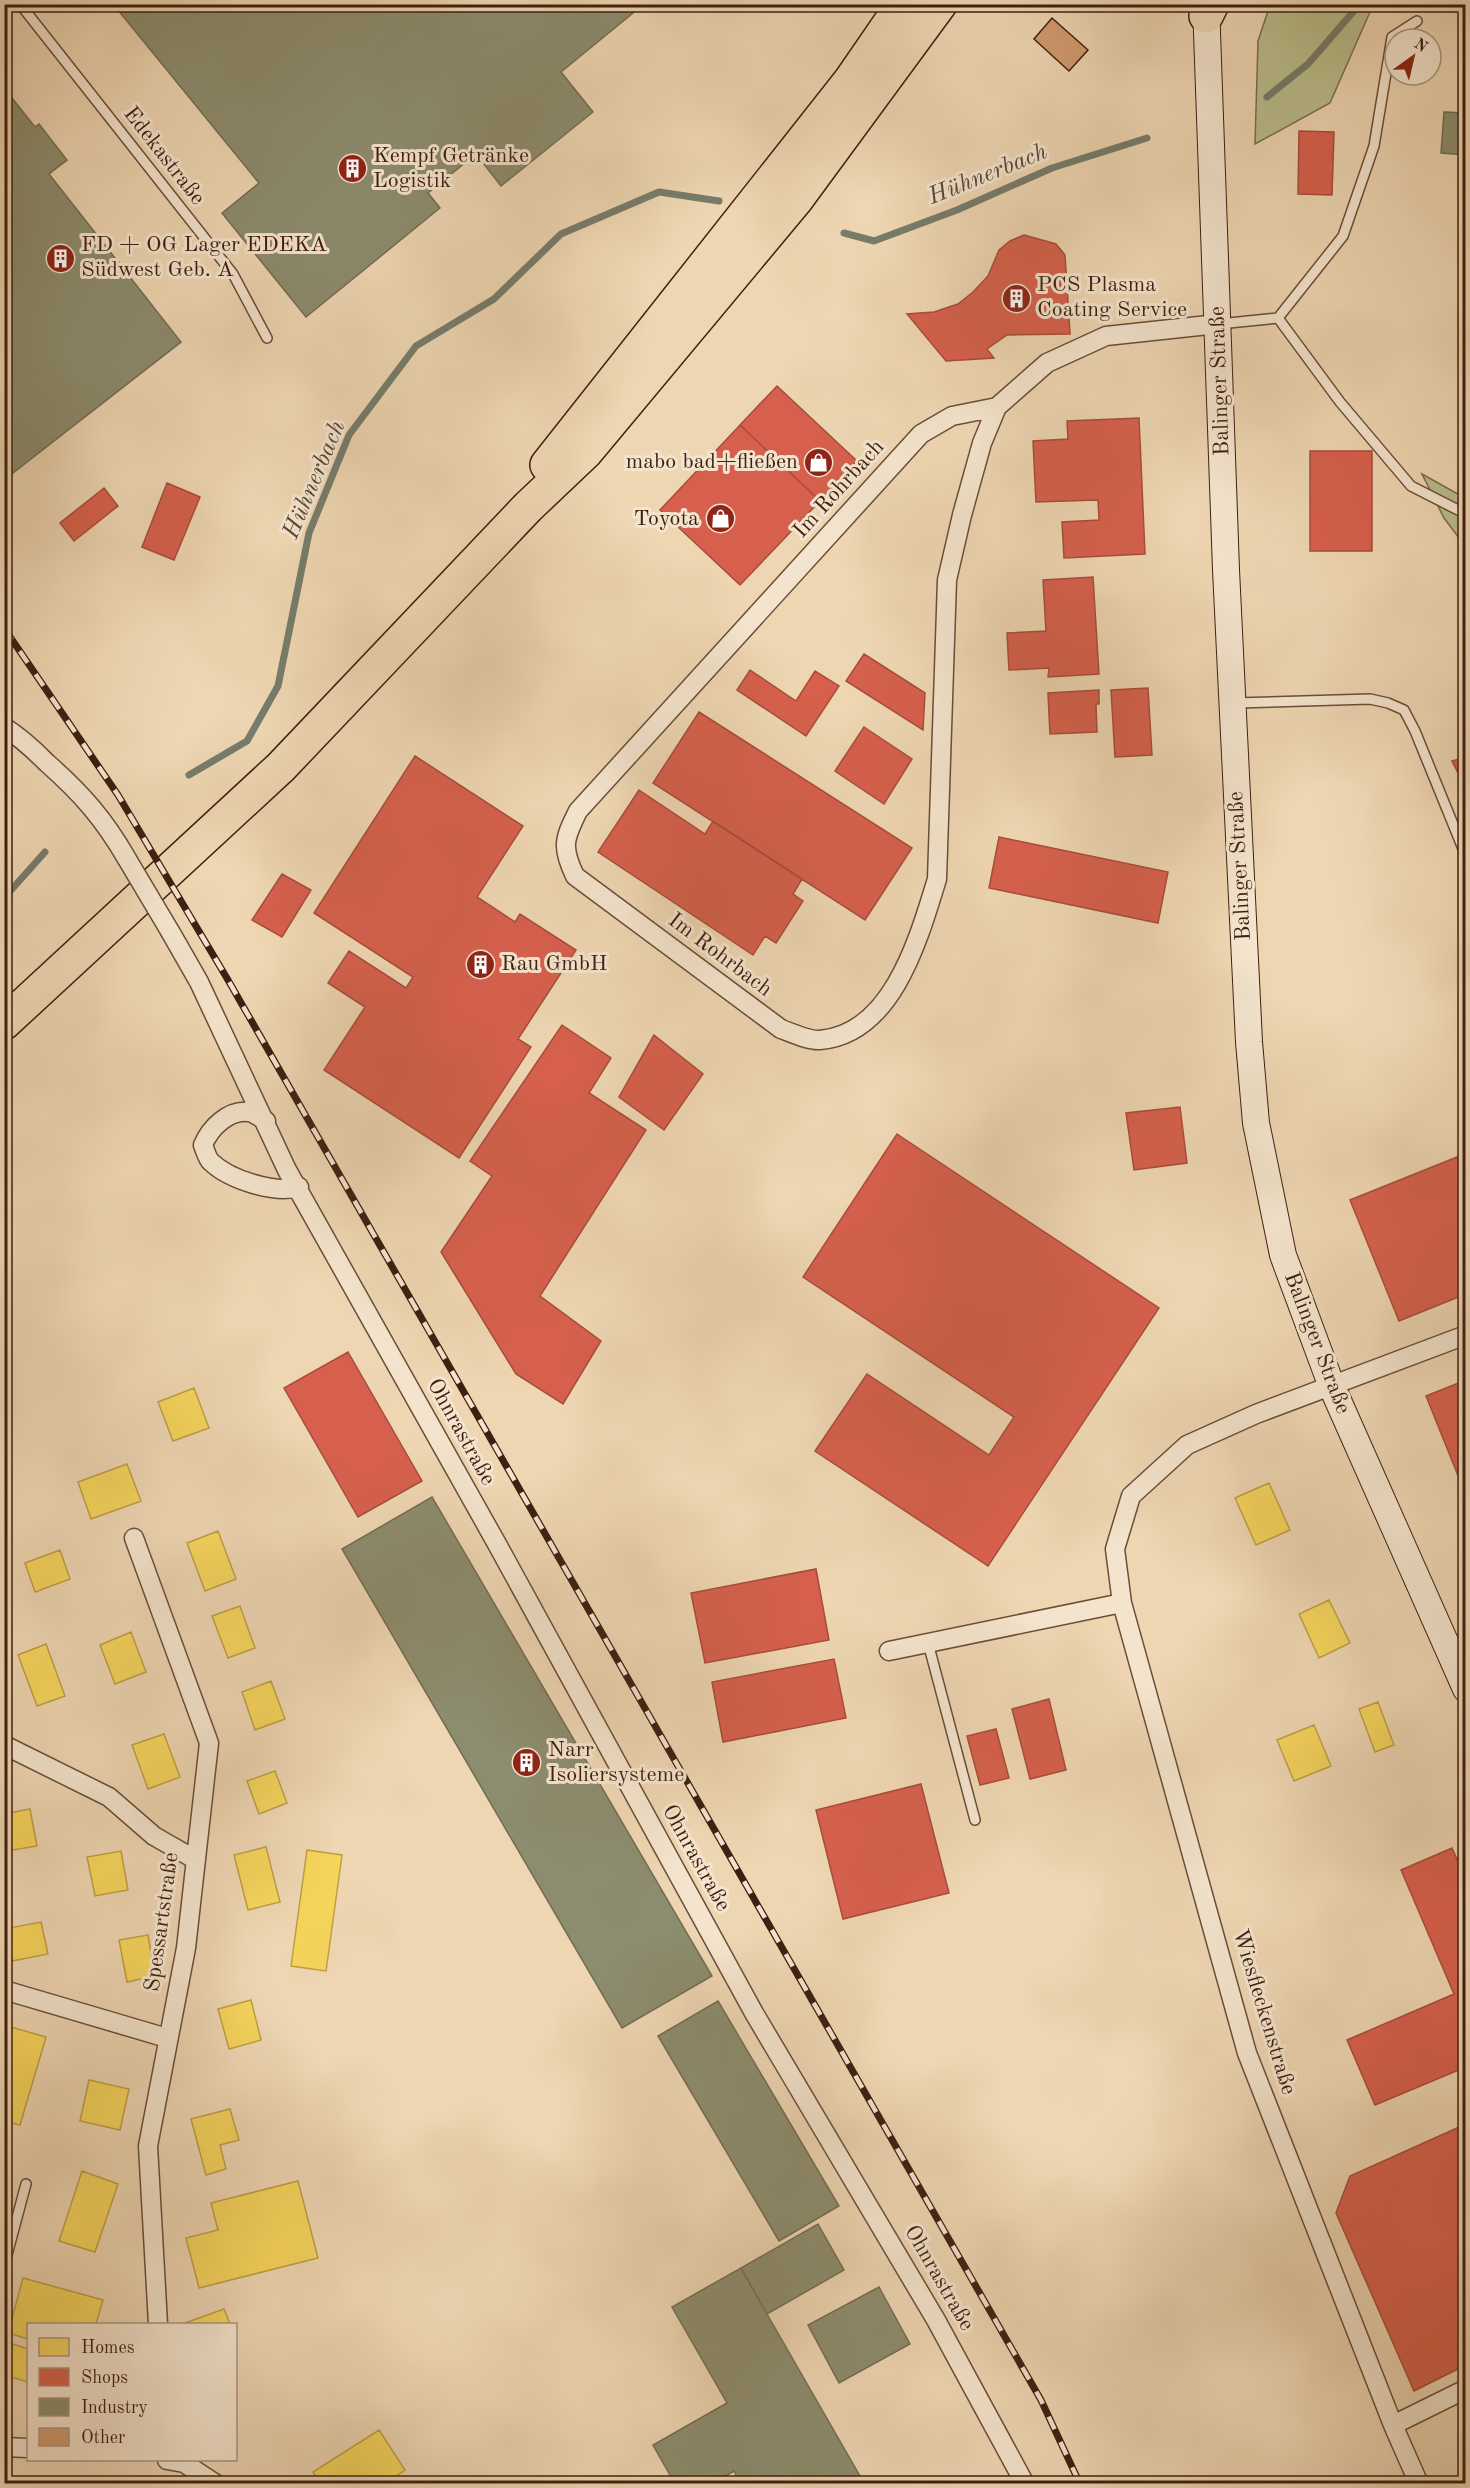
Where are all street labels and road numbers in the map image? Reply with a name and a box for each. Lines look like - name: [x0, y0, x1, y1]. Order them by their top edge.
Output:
- street label: Edekastraße: [119, 103, 209, 209]
- street label: Balinger Straße: [1206, 306, 1234, 456]
- street label: Im Rohrbach: [789, 436, 889, 542]
- street label: Balinger Straße: [1225, 791, 1255, 941]
- street label: Im Rohrbach: [664, 909, 776, 1001]
- street label: Balinger Straße: [1280, 1269, 1354, 1417]
- street label: Ohnrastraße: [423, 1375, 499, 1489]
- street label: Ohnrastraße: [658, 1801, 734, 1915]
- street label: Spessartstraße: [141, 1851, 183, 1993]
- street label: Wiesfleckenstraße: [1228, 1927, 1300, 2097]
- street label: Ohnrastraße: [900, 2221, 978, 2335]

